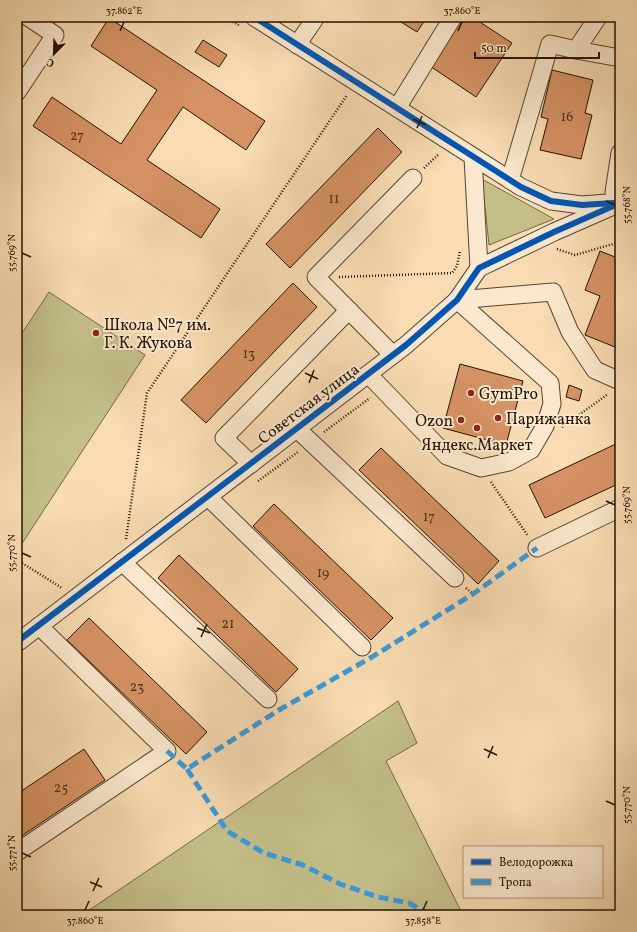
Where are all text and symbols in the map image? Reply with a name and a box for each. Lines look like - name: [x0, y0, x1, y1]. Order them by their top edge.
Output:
- text: 37.862°E: [106, 4, 142, 18]
- text: 37.860°E: [443, 4, 481, 18]
- north arrow: [34, 34, 74, 74]
- scale bar: [475, 34, 599, 60]
- text: 50 m: [481, 41, 507, 57]
- text: С: [44, 54, 57, 70]
- house number: 16: [561, 108, 573, 127]
- house number: 27: [70, 127, 84, 146]
- text: 55.768°N: [620, 185, 634, 224]
- house number: 11: [329, 190, 339, 209]
- text: 55.769°N: [5, 234, 19, 272]
- place label: Школа №7 им. Г. К. Жукова: [104, 315, 211, 355]
- marker: Школа №7 им. Г. К. Жукова: [91, 328, 101, 338]
- house number: 13: [243, 345, 255, 364]
- street label: Советская улица: [254, 359, 365, 450]
- place label: GymPro: [479, 384, 538, 406]
- marker: GymPro: [466, 388, 476, 398]
- place label: Парижанка: [506, 409, 591, 431]
- place label: Ozon: [415, 411, 453, 433]
- marker: Парижанка: [493, 413, 503, 423]
- marker: Ozon: [456, 415, 466, 425]
- marker: Яндекс.Маркет: [472, 423, 482, 433]
- place label: Яндекс.Маркет: [421, 435, 533, 457]
- text: 55.769°N: [620, 486, 634, 524]
- house number: 17: [423, 508, 435, 527]
- text: 55.770°N: [5, 533, 19, 572]
- house number: 19: [317, 564, 329, 583]
- house number: 21: [222, 615, 234, 634]
- house number: 23: [130, 678, 144, 697]
- house number: 25: [54, 779, 68, 798]
- text: 55.770°N: [620, 785, 634, 824]
- text: 55.771°N: [5, 834, 19, 871]
- legend: [463, 846, 603, 898]
- text: Велодорожка: [499, 855, 573, 871]
- text: Тропа: [499, 875, 532, 891]
- text: 37.860°E: [66, 914, 104, 928]
- text: 37.858°E: [405, 914, 441, 928]

